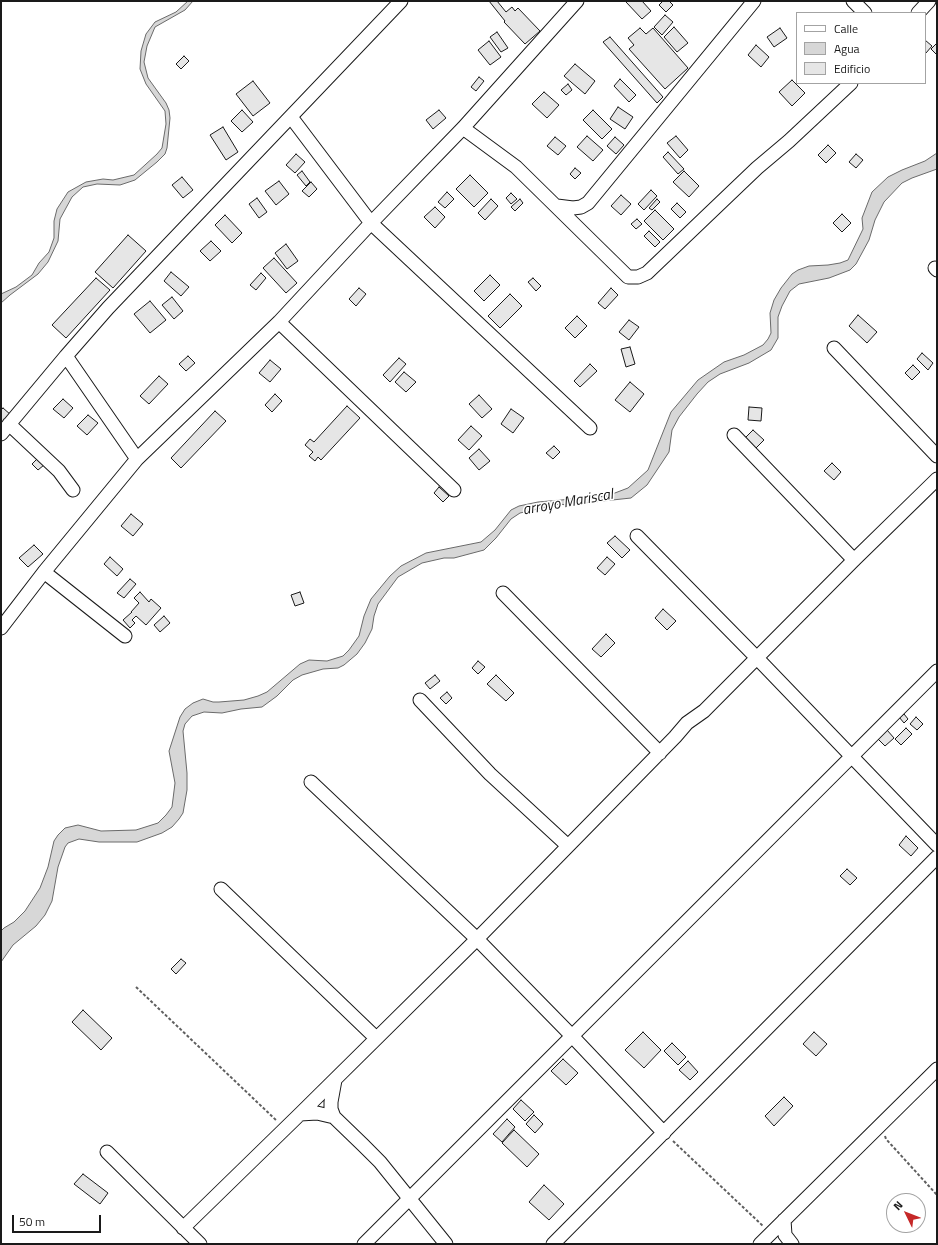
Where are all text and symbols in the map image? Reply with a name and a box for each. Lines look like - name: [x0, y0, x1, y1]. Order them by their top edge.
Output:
- legend: [796, 12, 926, 84]
- text: Calle: [834, 19, 858, 38]
- text: Agua: [834, 39, 860, 58]
- text: Edificio: [834, 59, 870, 78]
- water label: arroyo Mariscal: [521, 486, 615, 520]
- north arrow: [886, 1193, 926, 1233]
- text: N: [890, 1197, 906, 1214]
- scale bar: [14, 1207, 103, 1233]
- text: 50 m: [19, 1212, 45, 1231]

